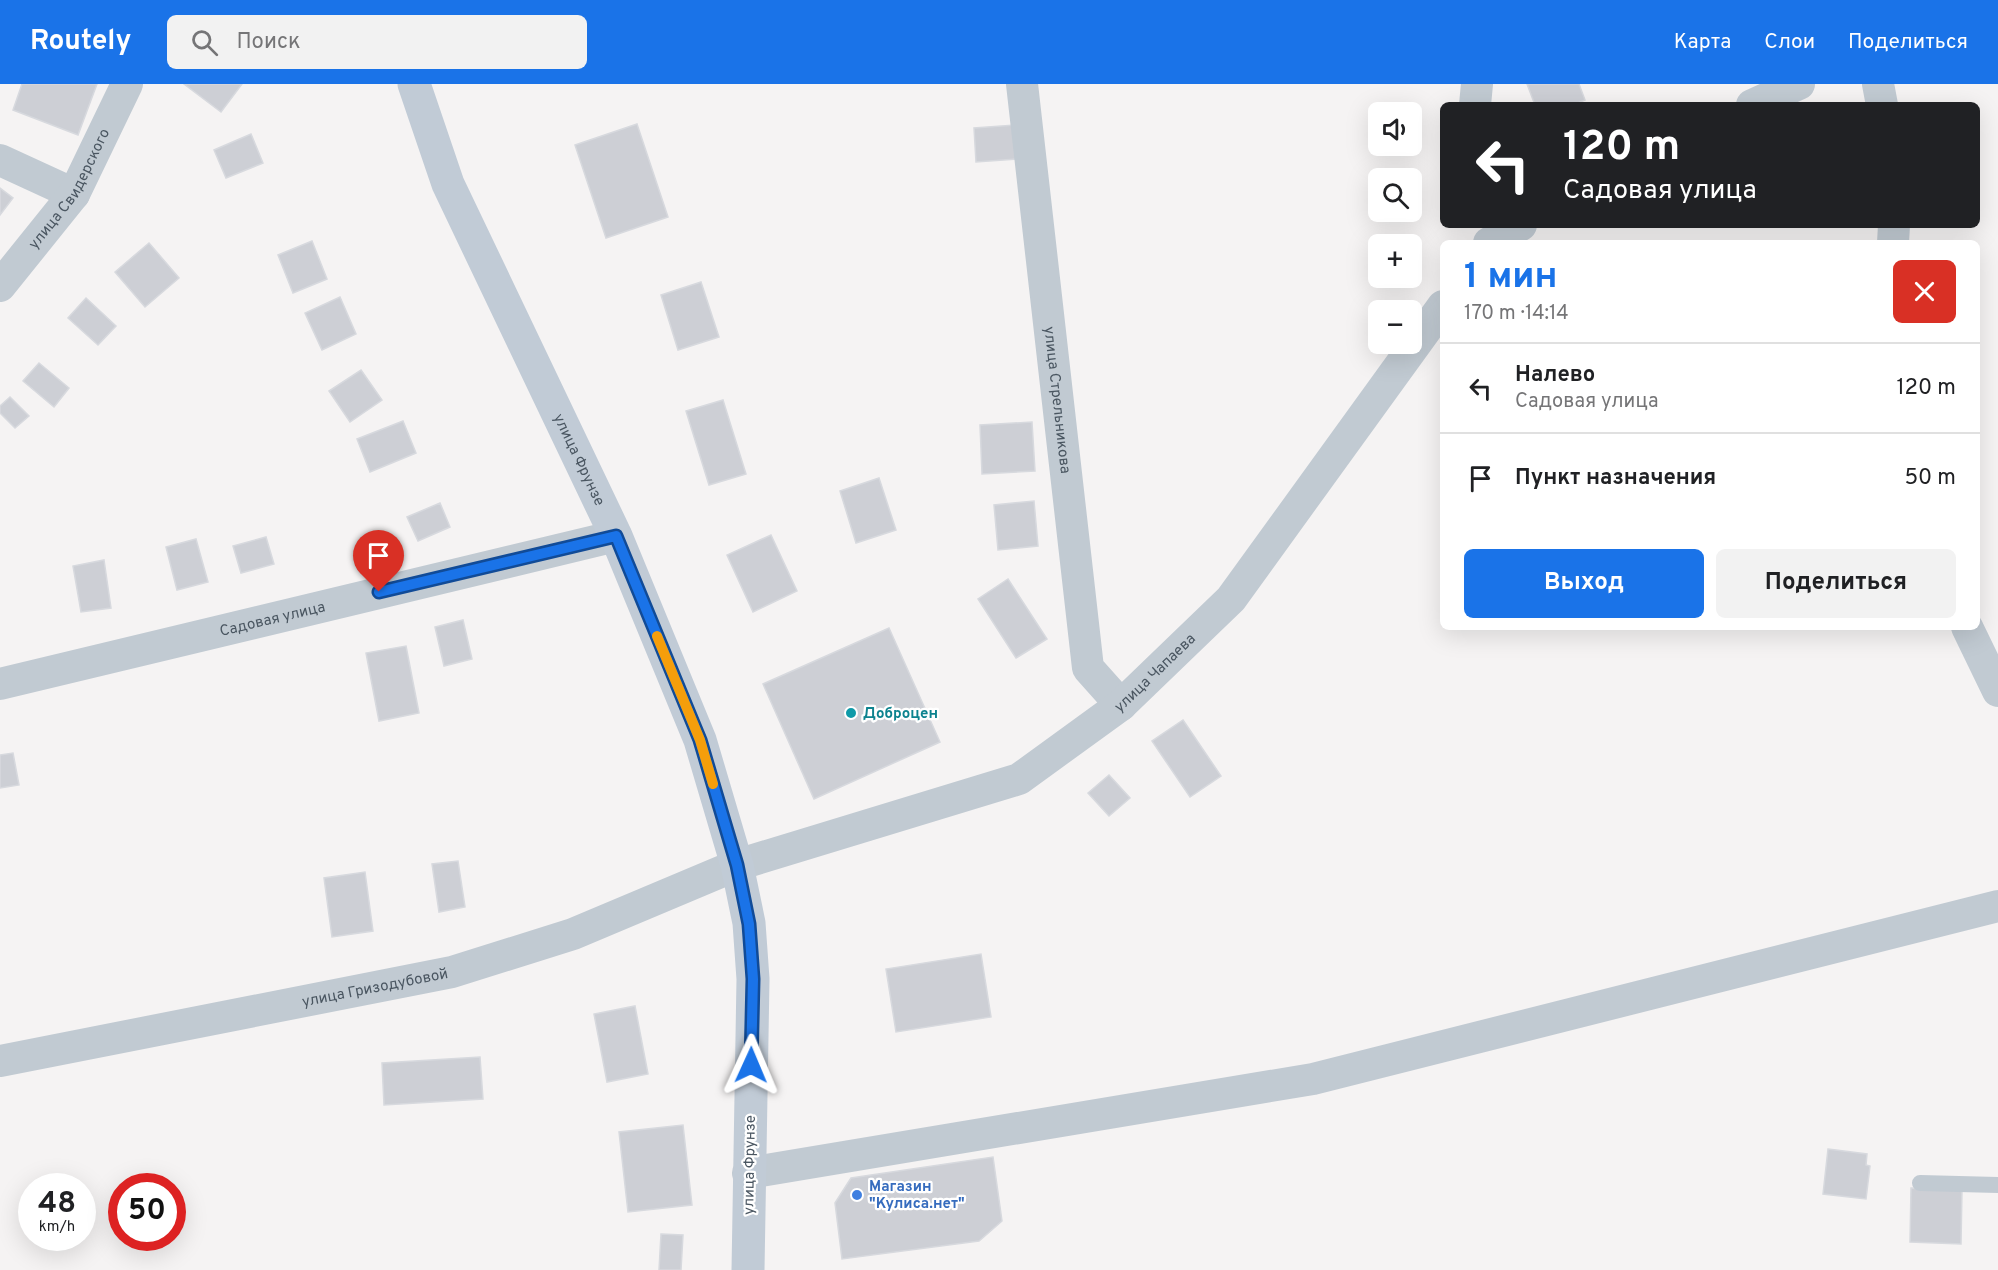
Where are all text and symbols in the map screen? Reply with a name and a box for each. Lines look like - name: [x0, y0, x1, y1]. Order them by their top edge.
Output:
- search box: [167, 15, 587, 69]
- text: Routely: [30, 24, 131, 60]
- icon: search: [188, 26, 221, 59]
- text: Поиск: [236, 29, 301, 56]
- text: Карта: [1674, 29, 1731, 56]
- text: Слои: [1764, 29, 1815, 56]
- text: Поделиться: [1848, 29, 1968, 56]
- map controls: [1368, 102, 1422, 354]
- button: sound: [1368, 102, 1422, 156]
- text: 120 m: [1563, 122, 1680, 175]
- street label: улица Свидерского: [25, 126, 115, 254]
- icon: left: [1464, 126, 1542, 204]
- button: search: [1368, 168, 1422, 222]
- text: Садовая улица: [1563, 174, 1757, 208]
- button: +: [1368, 234, 1422, 288]
- text: 1 мин: [1464, 255, 1558, 301]
- button: close: [1893, 260, 1956, 323]
- button: −: [1368, 300, 1422, 354]
- text: 170 m · 14:14: [1464, 301, 1569, 327]
- street label: улица Стрельникова: [1038, 326, 1074, 475]
- text: Налево: [1515, 362, 1595, 389]
- icon: left: [1464, 372, 1497, 405]
- text: 120 m: [1896, 375, 1956, 402]
- text: Садовая улица: [1515, 389, 1659, 415]
- street label: улица Фрунзе: [548, 411, 608, 509]
- icon: arrive: [1464, 462, 1497, 495]
- text: Пункт назначения: [1515, 465, 1716, 492]
- text: 50 m: [1904, 465, 1956, 492]
- pin: [353, 530, 404, 592]
- icon: arrive: [362, 539, 395, 572]
- button: Выход: [1464, 549, 1704, 618]
- button: Поделиться: [1716, 549, 1956, 618]
- street label: Садовая улица: [218, 598, 327, 642]
- street label: улица Чапаева: [1111, 630, 1200, 718]
- place label: Доброцен: [863, 705, 938, 724]
- marker: Доброцен: [844, 706, 858, 720]
- street label: улица Гризодубовой: [300, 965, 450, 1012]
- position arrow: [719, 1033, 783, 1097]
- street label: улица Фрунзе: [740, 1115, 761, 1215]
- speed limit sign: 50: [108, 1173, 186, 1251]
- place label: Магазин "Кулиса.нет": [869, 1178, 965, 1214]
- text: 48: [38, 1186, 76, 1223]
- marker: Магазин "Кулиса.нет": [850, 1188, 864, 1202]
- text: km/h: [39, 1218, 75, 1237]

